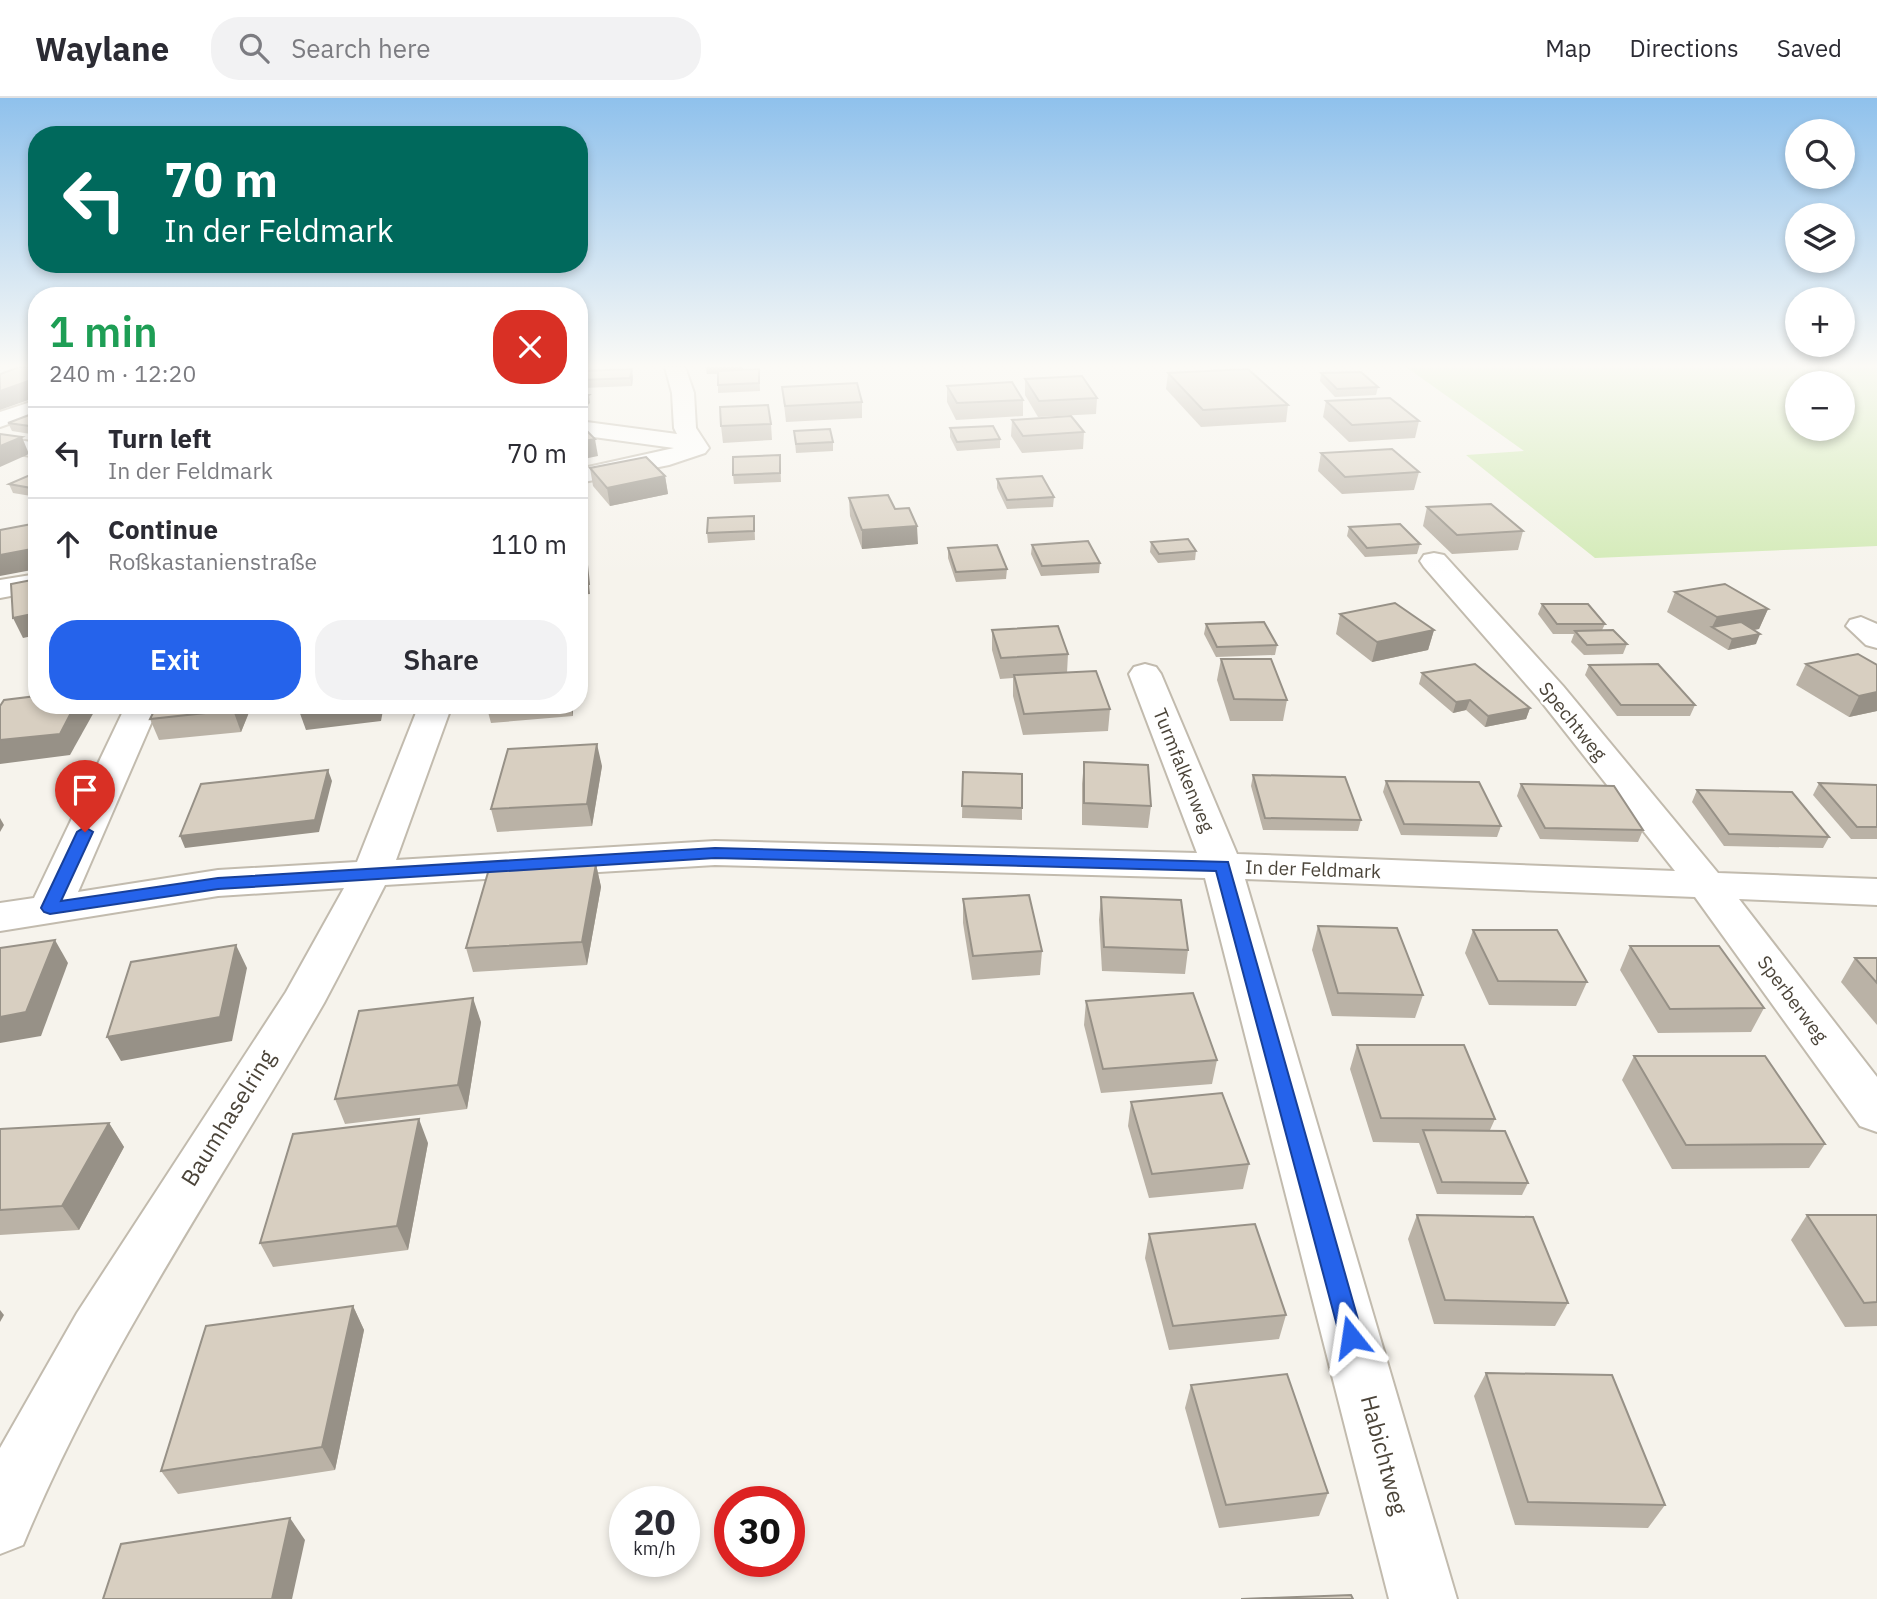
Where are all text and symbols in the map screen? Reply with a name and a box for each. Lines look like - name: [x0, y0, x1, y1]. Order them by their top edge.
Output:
- search box: [211, 17, 701, 80]
- text: Waylane: [35, 27, 169, 70]
- icon: search: [235, 29, 273, 67]
- text: Search here: [291, 31, 431, 65]
- text: Map: [1545, 32, 1591, 64]
- text: Directions: [1629, 32, 1739, 64]
- text: Saved: [1777, 32, 1842, 64]
- map controls: [1785, 119, 1855, 441]
- button: search: [1785, 119, 1855, 189]
- text: 70 m: [164, 147, 278, 210]
- icon: left: [49, 154, 140, 245]
- button: layers: [1785, 203, 1855, 273]
- text: In der Feldmark: [164, 209, 394, 251]
- button: +: [1785, 287, 1855, 357]
- text: 1 min: [49, 304, 158, 359]
- button: close: [493, 310, 567, 384]
- text: 240 m · 12:20: [49, 358, 196, 388]
- button: −: [1785, 371, 1855, 441]
- text: Turn left: [108, 421, 211, 455]
- icon: left: [49, 434, 87, 472]
- text: 70 m: [507, 436, 567, 470]
- text: In der Feldmark: [108, 455, 273, 485]
- text: Continue: [108, 512, 218, 546]
- icon: ahead: [49, 525, 87, 563]
- text: 110 m: [491, 527, 567, 561]
- text: Roßkastanienstraße: [108, 546, 317, 576]
- button: Exit: [49, 620, 301, 700]
- button: Share: [315, 620, 567, 700]
- street label: Spechtweg: [1534, 677, 1612, 765]
- street label: Turmfalkenweg: [1148, 705, 1220, 835]
- pin: [55, 760, 115, 832]
- icon: arrive: [66, 771, 104, 809]
- street label: In der Feldmark: [1244, 855, 1382, 883]
- street label: Sperberweg: [1752, 951, 1834, 1047]
- street label: Baumhaselring: [173, 1044, 281, 1191]
- position arrow: [1314, 1300, 1388, 1374]
- street label: Habichtweg: [1355, 1392, 1415, 1518]
- speed limit sign: 30: [714, 1486, 805, 1577]
- text: 20: [633, 1499, 676, 1545]
- text: km/h: [633, 1537, 676, 1560]

